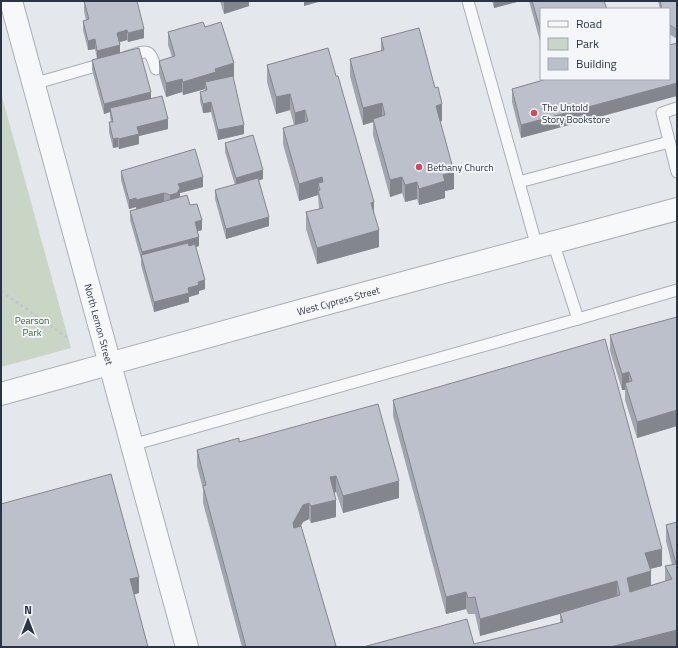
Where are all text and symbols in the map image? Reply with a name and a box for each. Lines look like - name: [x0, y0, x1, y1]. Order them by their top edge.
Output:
- legend: [540, 8, 670, 80]
- text: Road: [576, 14, 602, 33]
- text: Park: [576, 34, 599, 53]
- text: Building: [576, 54, 617, 73]
- place label: The Untold Story Bookstore: [542, 100, 610, 127]
- marker: The Untold Story Bookstore: [529, 108, 539, 118]
- place label: Bethany Church: [427, 160, 494, 175]
- marker: Bethany Church: [414, 162, 424, 172]
- street label: North Lemon Street: [80, 282, 117, 367]
- street label: West Cypress Street: [295, 282, 382, 319]
- park label: Pearson Park: [15, 313, 49, 340]
- north arrow: [8, 600, 48, 640]
- text: N: [24, 602, 32, 618]

